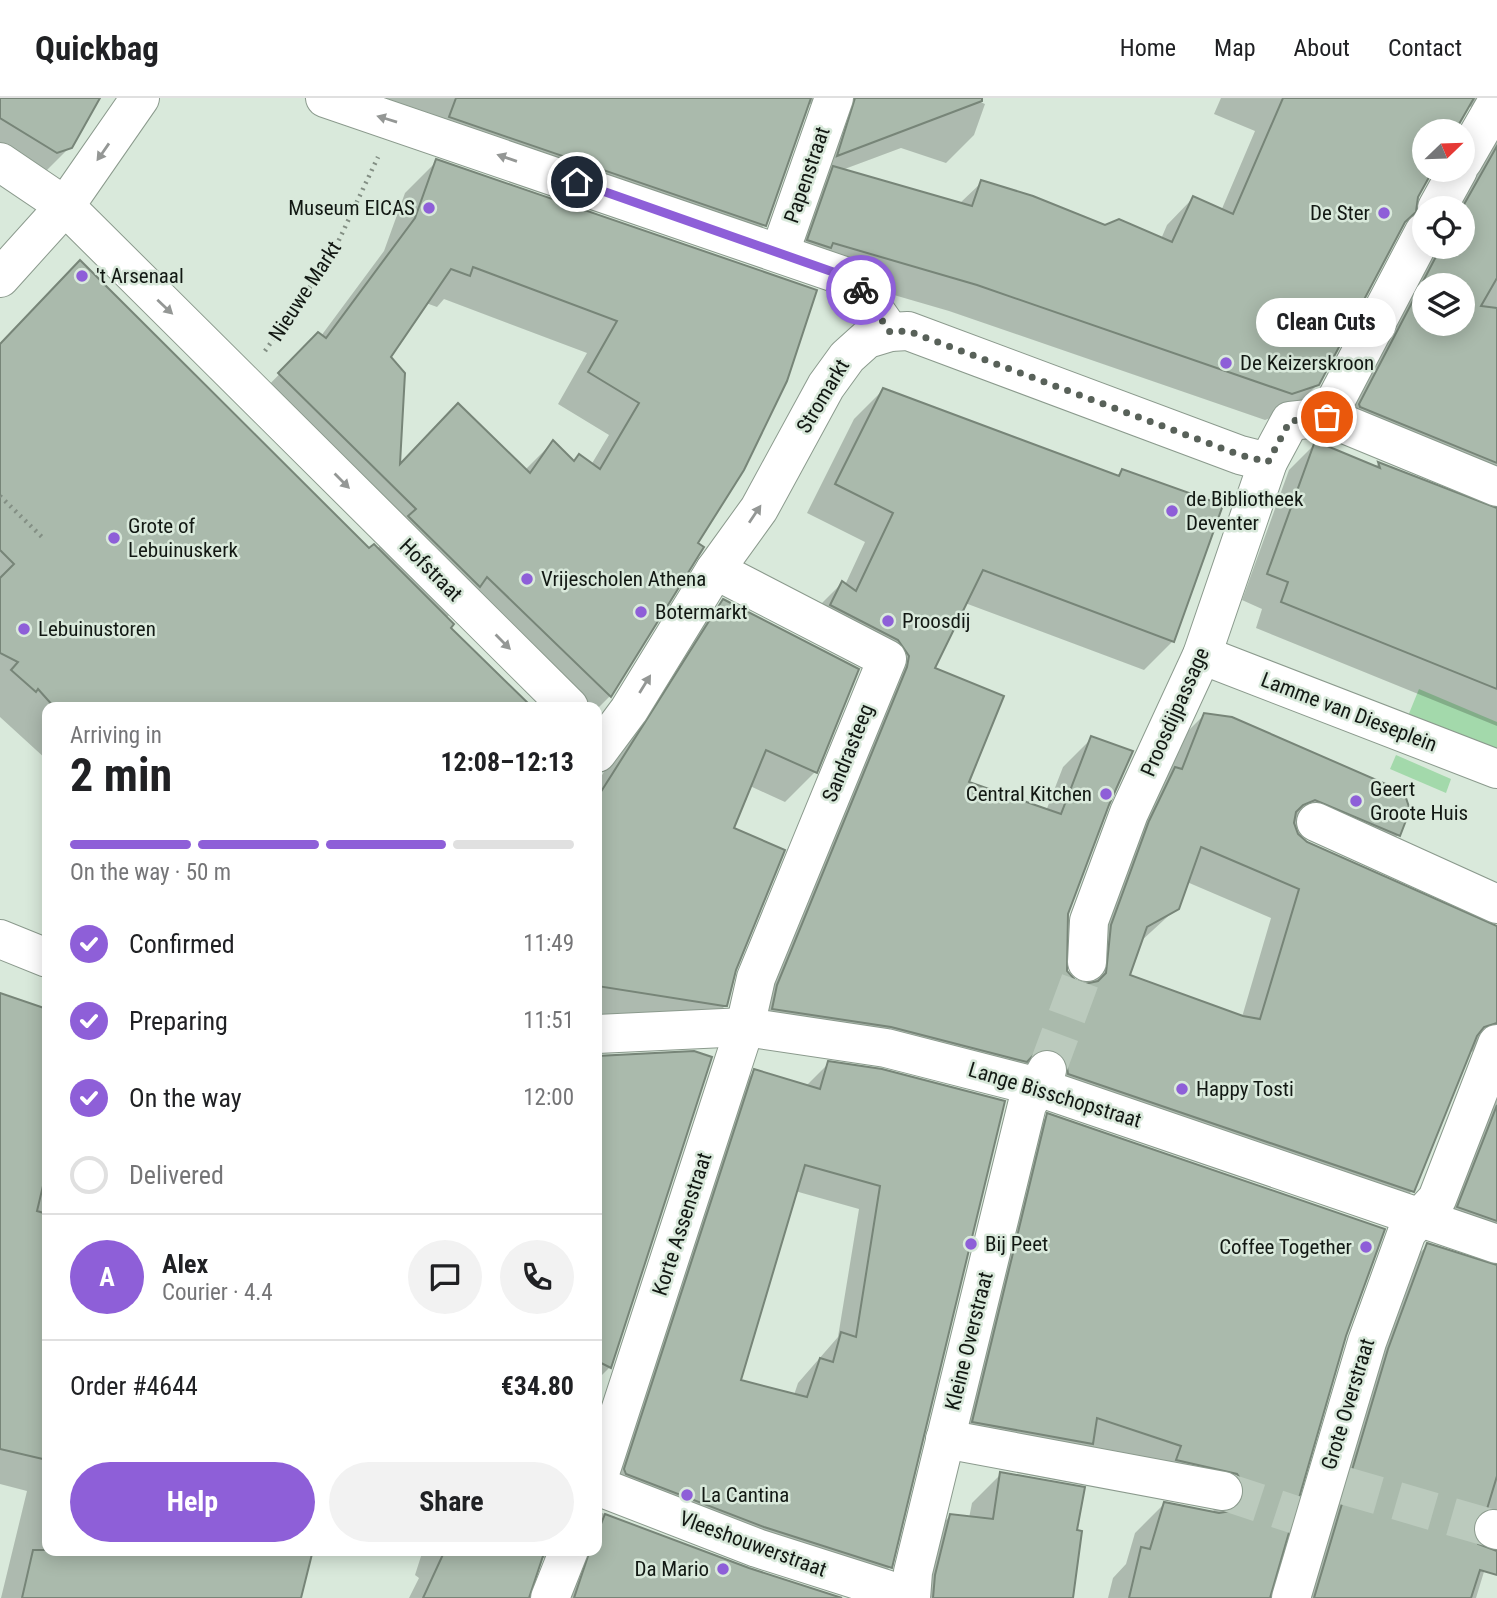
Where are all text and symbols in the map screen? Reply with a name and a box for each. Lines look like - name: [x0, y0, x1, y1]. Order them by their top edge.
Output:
- text: Quickbag: [35, 29, 159, 68]
- text: Home: [1120, 34, 1176, 62]
- text: Map: [1214, 34, 1256, 62]
- text: About: [1294, 34, 1350, 62]
- text: Contact: [1388, 34, 1462, 62]
- one-way arrow: [376, 113, 397, 123]
- north arrow: [1412, 119, 1475, 182]
- map controls: [1412, 119, 1475, 336]
- street label: Papenstraat: [779, 124, 835, 226]
- one-way arrow: [96, 143, 110, 161]
- one-way arrow: [496, 152, 517, 163]
- pin: [547, 152, 607, 212]
- icon: home: [558, 163, 596, 201]
- place label: Museum EICAS: [288, 196, 415, 220]
- button: locate: [1412, 196, 1475, 259]
- marker: Museum EICAS: [421, 200, 437, 216]
- place label: De Ster: [1310, 201, 1370, 225]
- marker: De Ster: [1376, 205, 1392, 221]
- street label: Nieuwe Markt: [264, 237, 346, 345]
- courier: [826, 255, 896, 325]
- place label: 't Arsenaal: [96, 264, 184, 288]
- marker: 't Arsenaal: [74, 268, 90, 284]
- icon: bike: [842, 271, 880, 309]
- button: layers: [1412, 273, 1475, 336]
- one-way arrow: [156, 298, 173, 314]
- callout: Clean Cuts: [1257, 298, 1397, 347]
- text: Clean Cuts: [1276, 309, 1376, 336]
- place label: De Keizerskroon: [1240, 351, 1374, 375]
- street label: Stromarkt: [792, 355, 854, 437]
- marker: De Keizerskroon: [1218, 355, 1234, 371]
- pin: [1297, 387, 1357, 447]
- icon: bag: [1308, 398, 1346, 436]
- one-way arrow: [333, 472, 349, 489]
- place label: de Bibliotheek Deventer: [1186, 487, 1304, 535]
- marker: de Bibliotheek Deventer: [1164, 503, 1180, 519]
- one-way arrow: [748, 505, 762, 523]
- place label: Grote of Lebuinuskerk: [128, 514, 239, 562]
- marker: Grote of Lebuinuskerk: [106, 530, 122, 546]
- street label: Hofstraat: [395, 534, 467, 606]
- place label: Vrijescholen Athena: [541, 567, 706, 591]
- marker: Vrijescholen Athena: [519, 571, 535, 587]
- place label: Botermarkt: [655, 600, 747, 624]
- marker: Botermarkt: [633, 604, 649, 620]
- place label: Proosdij: [902, 609, 970, 633]
- marker: Proosdij: [880, 613, 896, 629]
- place label: Lebuinustoren: [38, 617, 156, 641]
- marker: Lebuinustoren: [16, 621, 32, 637]
- one-way arrow: [494, 633, 511, 650]
- street label: Proosdijpassage: [1136, 644, 1214, 780]
- street label: Lamme van Dieseplein: [1258, 667, 1440, 757]
- one-way arrow: [638, 674, 651, 694]
- street label: Sandrasteeg: [818, 701, 878, 805]
- text: Arriving in: [70, 722, 162, 749]
- text: 12:08–12:13: [440, 747, 574, 777]
- text: 2 min: [70, 748, 172, 802]
- place label: Geert Groote Huis: [1370, 777, 1468, 825]
- place label: Central Kitchen: [966, 782, 1092, 806]
- marker: Central Kitchen: [1098, 786, 1114, 802]
- marker: Geert Groote Huis: [1348, 793, 1364, 809]
- text: On the way · 50 m: [70, 859, 231, 886]
- icon: check: [70, 925, 108, 963]
- text: Confirmed: [129, 929, 235, 959]
- text: 11:49: [523, 930, 574, 957]
- icon: check: [70, 1002, 108, 1040]
- text: Preparing: [129, 1006, 228, 1036]
- text: 11:51: [523, 1007, 574, 1034]
- street label: Lange Bisschopstraat: [966, 1057, 1144, 1133]
- place label: Happy Tosti: [1196, 1077, 1294, 1101]
- icon: check: [70, 1079, 108, 1117]
- marker: Happy Tosti: [1174, 1081, 1190, 1097]
- text: On the way: [129, 1083, 242, 1113]
- text: 12:00: [523, 1084, 574, 1111]
- street label: Korte Assenstraat: [648, 1149, 716, 1299]
- text: Delivered: [129, 1160, 224, 1190]
- place label: Bij Peet: [985, 1232, 1048, 1256]
- place label: Coffee Together: [1219, 1235, 1352, 1259]
- marker: Bij Peet: [963, 1236, 979, 1252]
- marker: Coffee Together: [1358, 1239, 1374, 1255]
- button: chat: [408, 1240, 482, 1314]
- button: phone: [500, 1240, 574, 1314]
- text: Alex: [162, 1249, 208, 1279]
- text: A: [99, 1262, 115, 1292]
- street label: Kleine Overstraat: [940, 1269, 998, 1413]
- text: Courier · 4.4: [162, 1279, 273, 1306]
- street label: Grote Overstraat: [1317, 1336, 1379, 1472]
- text: Order #4644: [70, 1371, 198, 1401]
- text: €34.80: [501, 1371, 574, 1401]
- button: Help: [70, 1462, 315, 1542]
- button: Share: [329, 1462, 574, 1542]
- place label: La Cantina: [701, 1483, 789, 1507]
- marker: La Cantina: [679, 1487, 695, 1503]
- street label: Vleeshouwerstraat: [676, 1506, 830, 1582]
- place label: Da Mario: [634, 1557, 709, 1581]
- marker: Da Mario: [715, 1561, 731, 1577]

